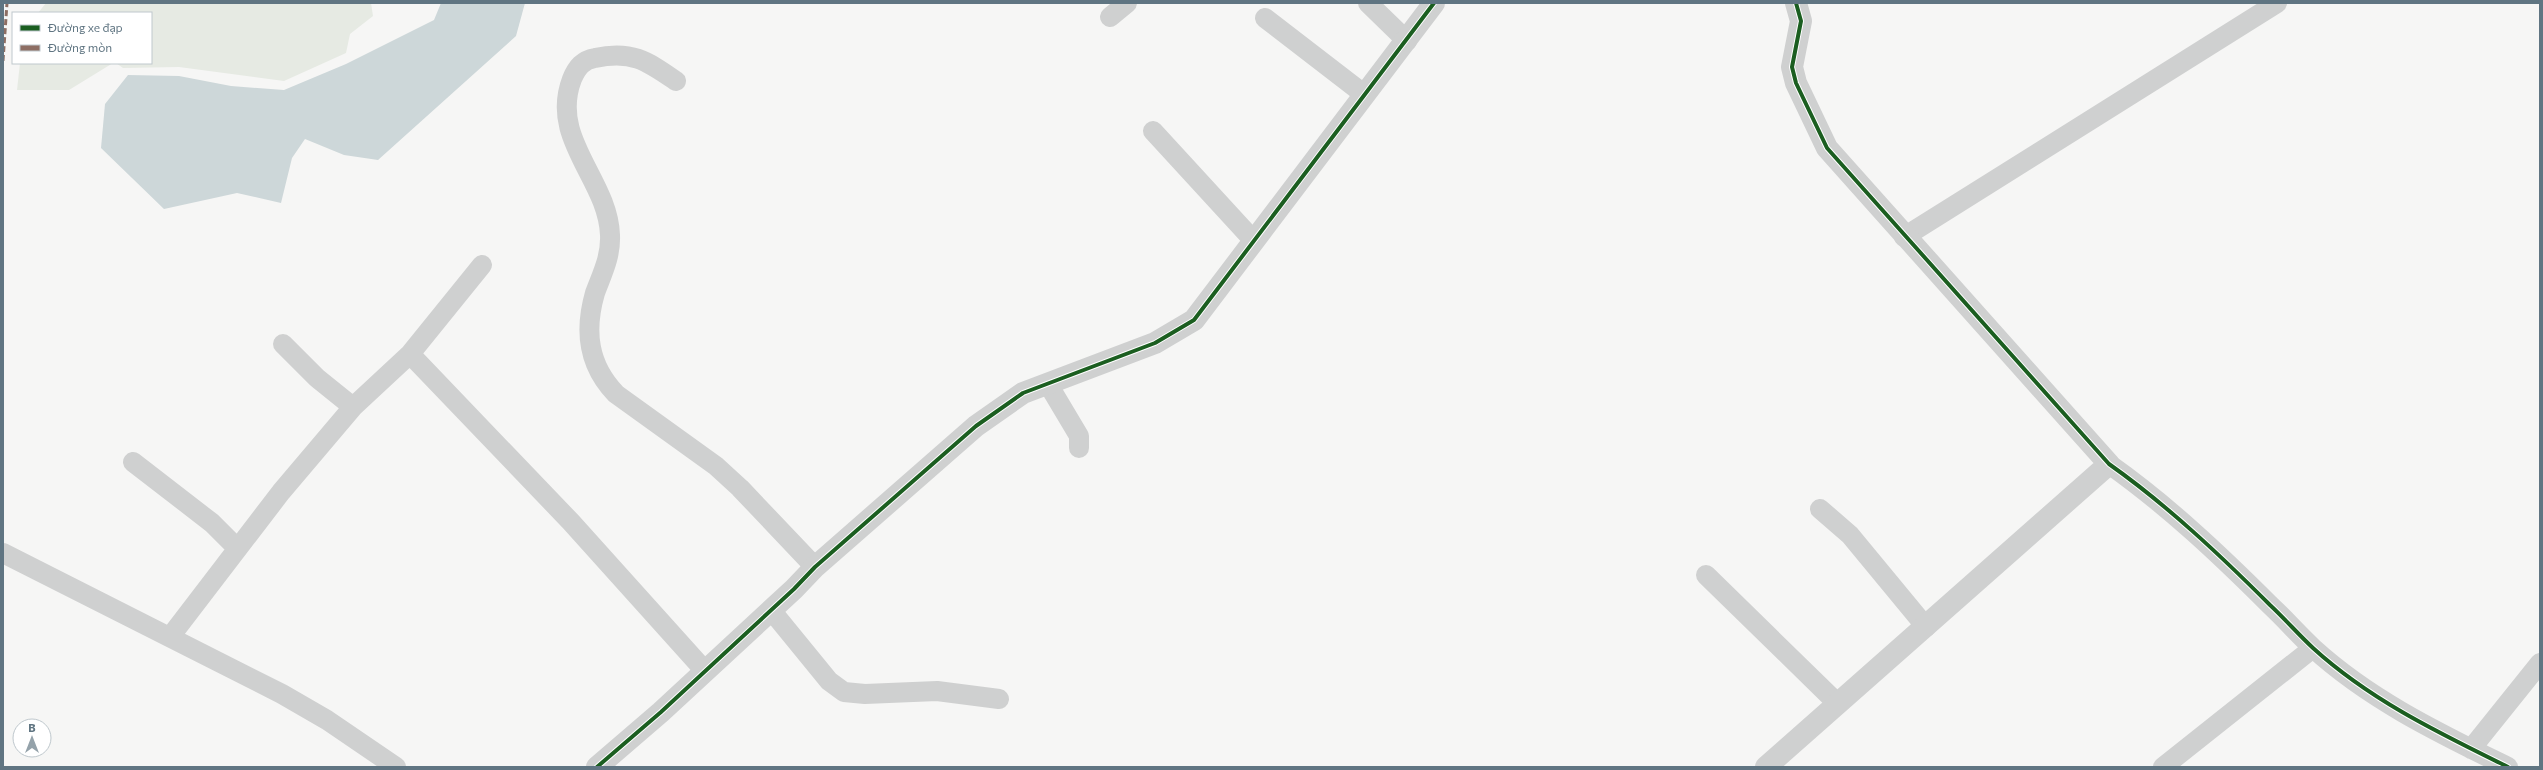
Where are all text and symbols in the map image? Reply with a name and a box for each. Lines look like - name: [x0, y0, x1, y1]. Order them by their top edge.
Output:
- legend: [12, 12, 152, 64]
- text: Đường xe đạp: [47, 20, 123, 34]
- text: Đường mòn: [47, 40, 112, 54]
- north arrow: [12, 718, 52, 758]
- text: B: [28, 721, 36, 734]

